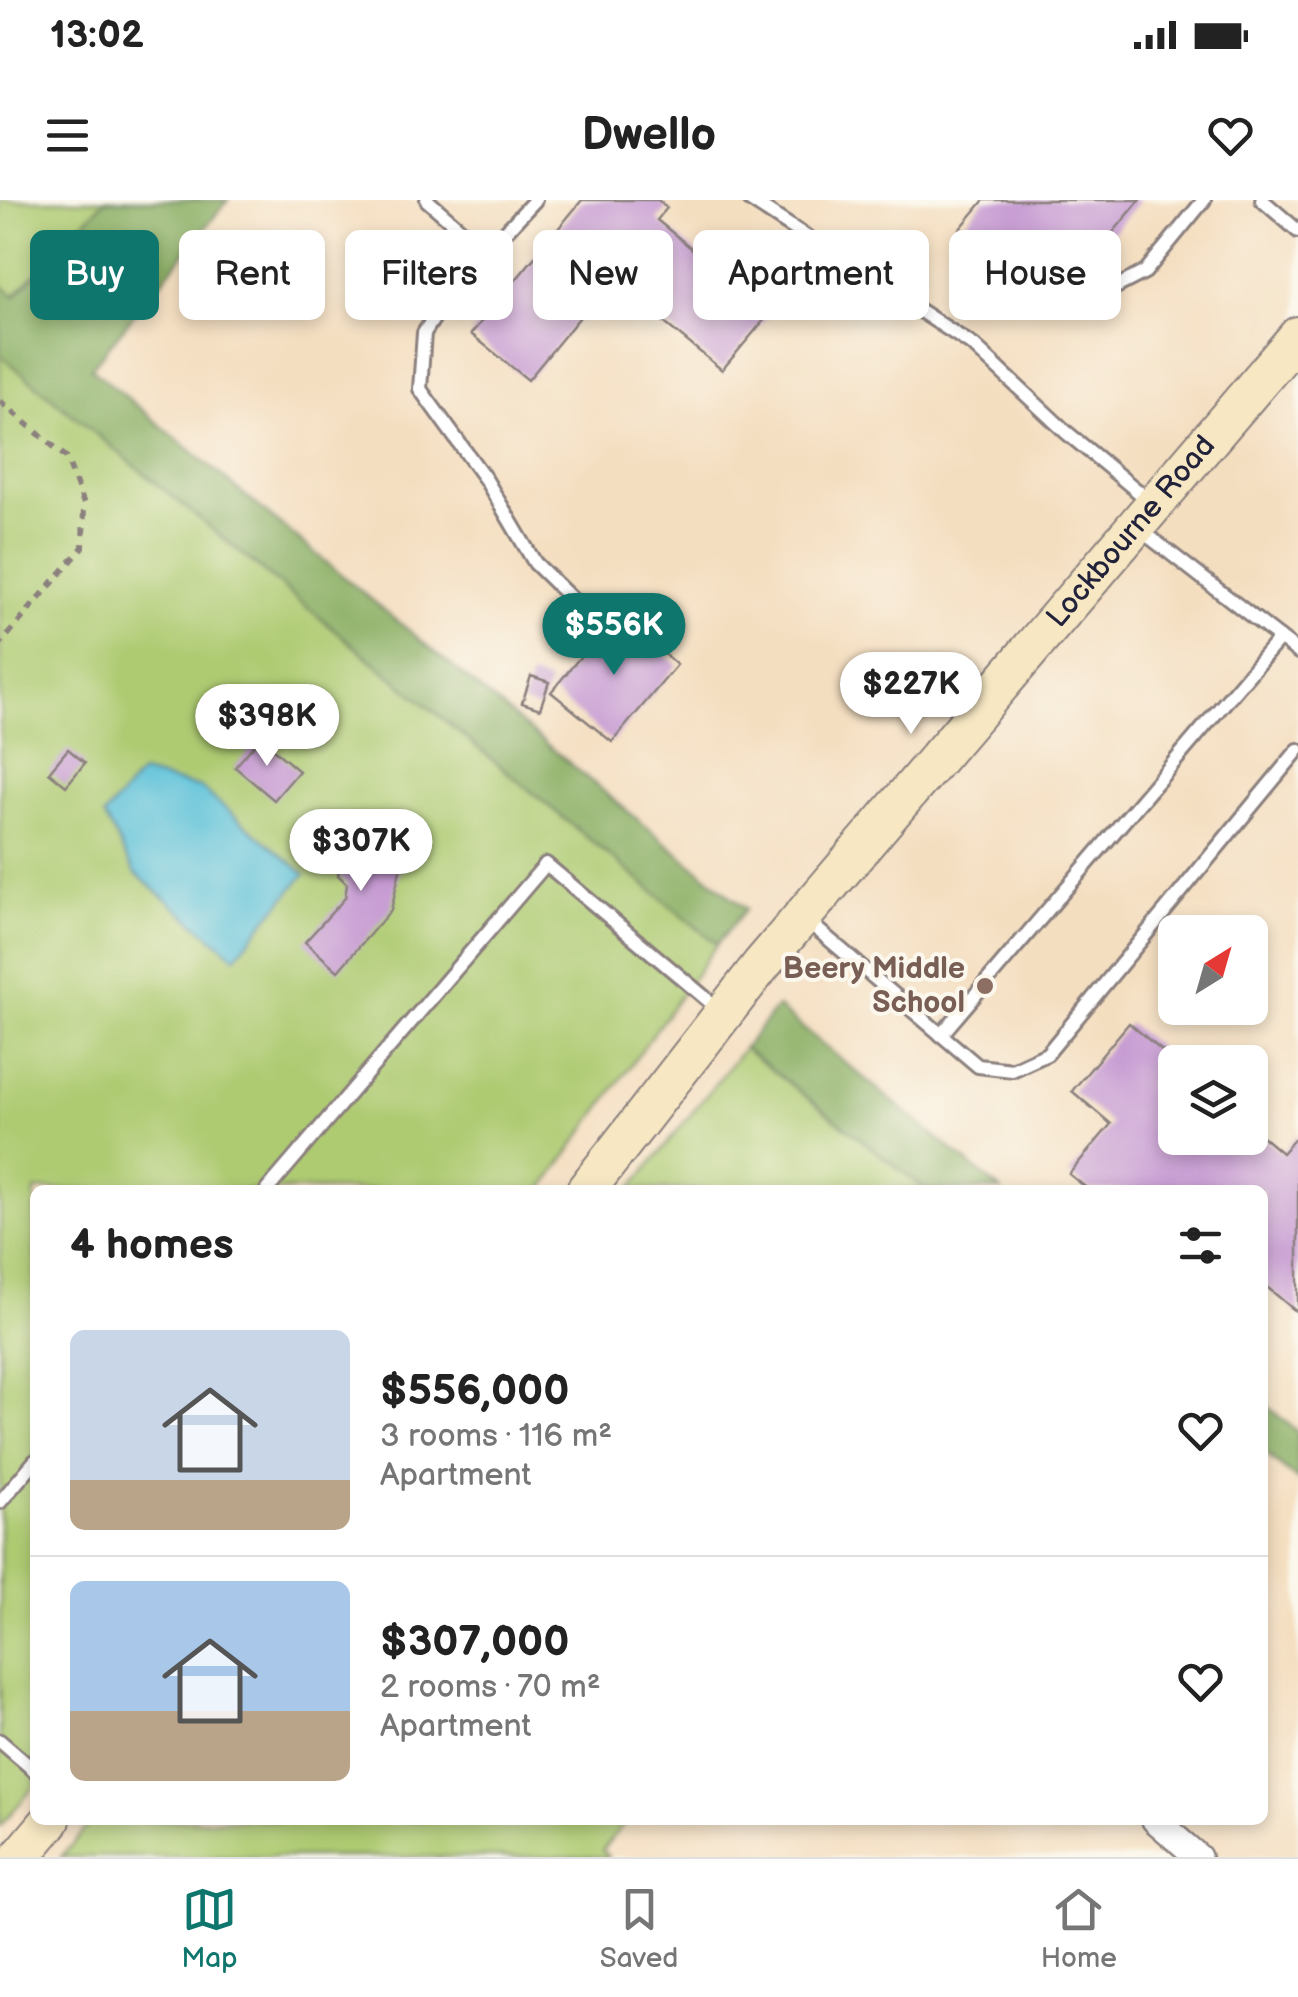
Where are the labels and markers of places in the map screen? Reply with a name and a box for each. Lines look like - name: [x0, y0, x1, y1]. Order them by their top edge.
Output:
- pin: $556K: [544, 593, 684, 678]
- pin: $227K: [841, 652, 981, 737]
- pin: $398K: [197, 684, 337, 769]
- pin: $307K: [291, 809, 431, 894]
- place label: Beery Middle School: [783, 951, 965, 1021]
- marker: Beery Middle School: [974, 975, 996, 997]

